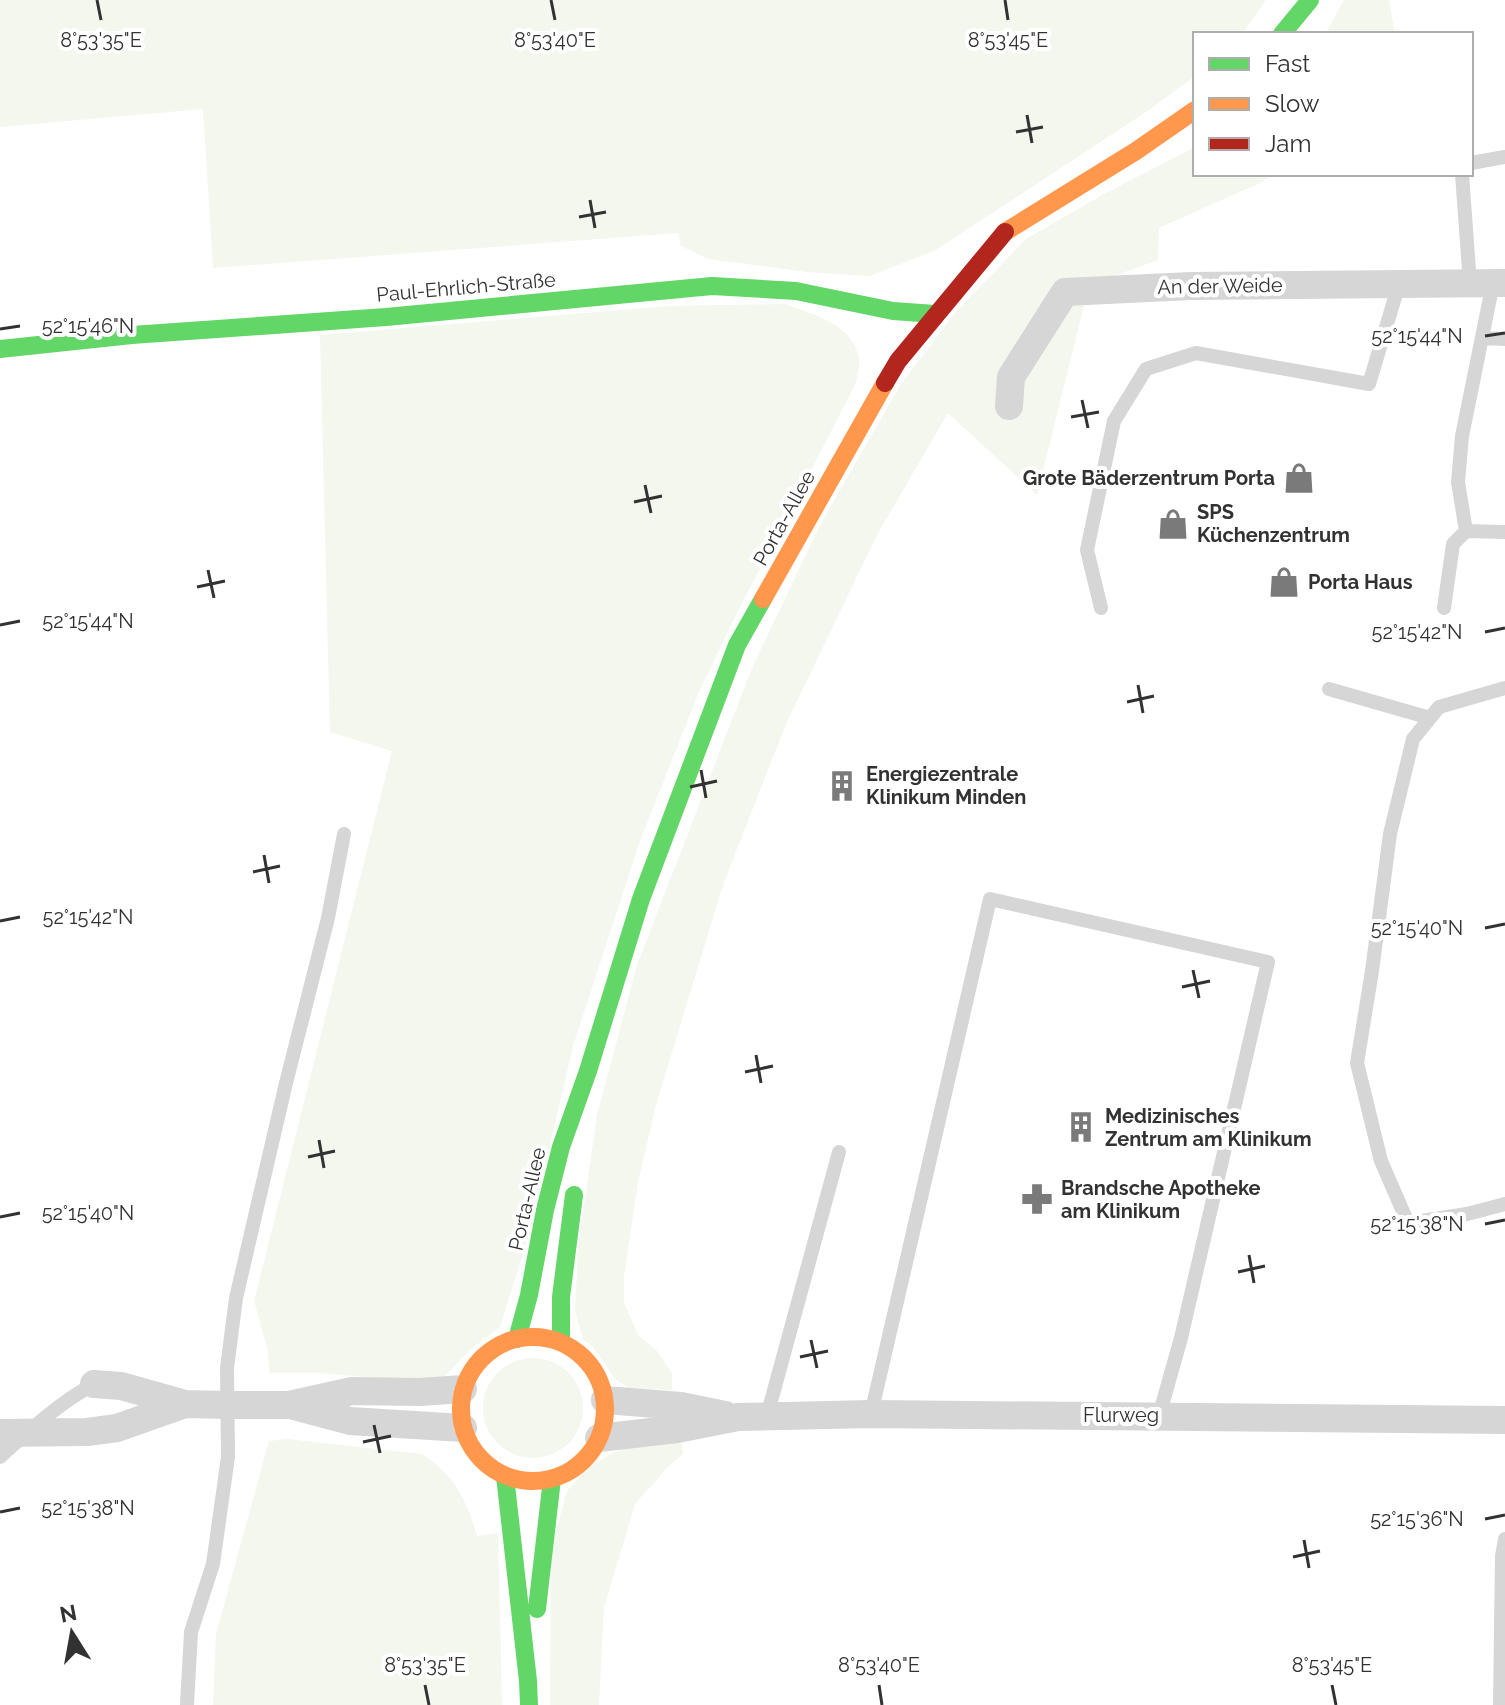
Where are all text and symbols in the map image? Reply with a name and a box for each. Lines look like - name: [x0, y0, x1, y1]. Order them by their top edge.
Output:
- text: 8°53'35"E: [60, 28, 142, 52]
- text: 8°53'40"E: [514, 28, 596, 52]
- text: 8°53'45"E: [968, 28, 1048, 52]
- legend: [1193, 32, 1473, 176]
- text: Fast: [1265, 49, 1310, 78]
- text: Slow: [1265, 89, 1320, 118]
- text: Jam: [1265, 129, 1311, 158]
- street label: Paul-Ehrlich-Straße: [375, 267, 557, 307]
- street label: An der Weide: [1157, 273, 1283, 299]
- text: 52°15'46"N: [42, 314, 134, 338]
- text: 52°15'44"N: [1371, 324, 1463, 348]
- shop icon: Grote Bäderzentrum Porta: [1282, 461, 1316, 495]
- street label: Porta-Allee: [748, 466, 820, 570]
- place label: Grote Bäderzentrum Porta: [1023, 466, 1275, 490]
- place label: SPS Küchenzentrum: [1197, 500, 1350, 547]
- shop icon: SPS Küchenzentrum: [1156, 507, 1190, 541]
- shop icon: Porta Haus: [1267, 565, 1301, 599]
- place label: Porta Haus: [1308, 570, 1413, 594]
- text: 52°15'44"N: [42, 609, 134, 633]
- text: 52°15'42"N: [1372, 620, 1462, 644]
- place label: Energiezentrale Klinikum Minden: [866, 762, 1026, 809]
- building icon: Energiezentrale Klinikum Minden: [825, 769, 859, 803]
- text: 52°15'42"N: [43, 905, 133, 929]
- text: 52°15'40"N: [1371, 916, 1463, 940]
- place label: Medizinisches Zentrum am Klinikum: [1105, 1104, 1312, 1151]
- building icon: Medizinisches Zentrum am Klinikum: [1064, 1110, 1098, 1144]
- street label: Porta-Allee: [503, 1145, 551, 1253]
- place label: Brandsche Apotheke am Klinikum: [1061, 1176, 1261, 1223]
- pharmacy icon: Brandsche Apotheke am Klinikum: [1020, 1182, 1054, 1216]
- text: 52°15'40"N: [42, 1201, 134, 1225]
- text: 52°15'38"N: [1370, 1212, 1464, 1236]
- street label: Flurweg: [1083, 1403, 1159, 1427]
- text: 52°15'38"N: [41, 1496, 135, 1520]
- text: 52°15'36"N: [1370, 1507, 1464, 1531]
- north arrow: [32, 1593, 112, 1673]
- text: N: [57, 1599, 79, 1628]
- text: 8°53'35"E: [384, 1653, 466, 1677]
- text: 8°53'40"E: [838, 1653, 920, 1677]
- text: 8°53'45"E: [1292, 1653, 1372, 1677]

